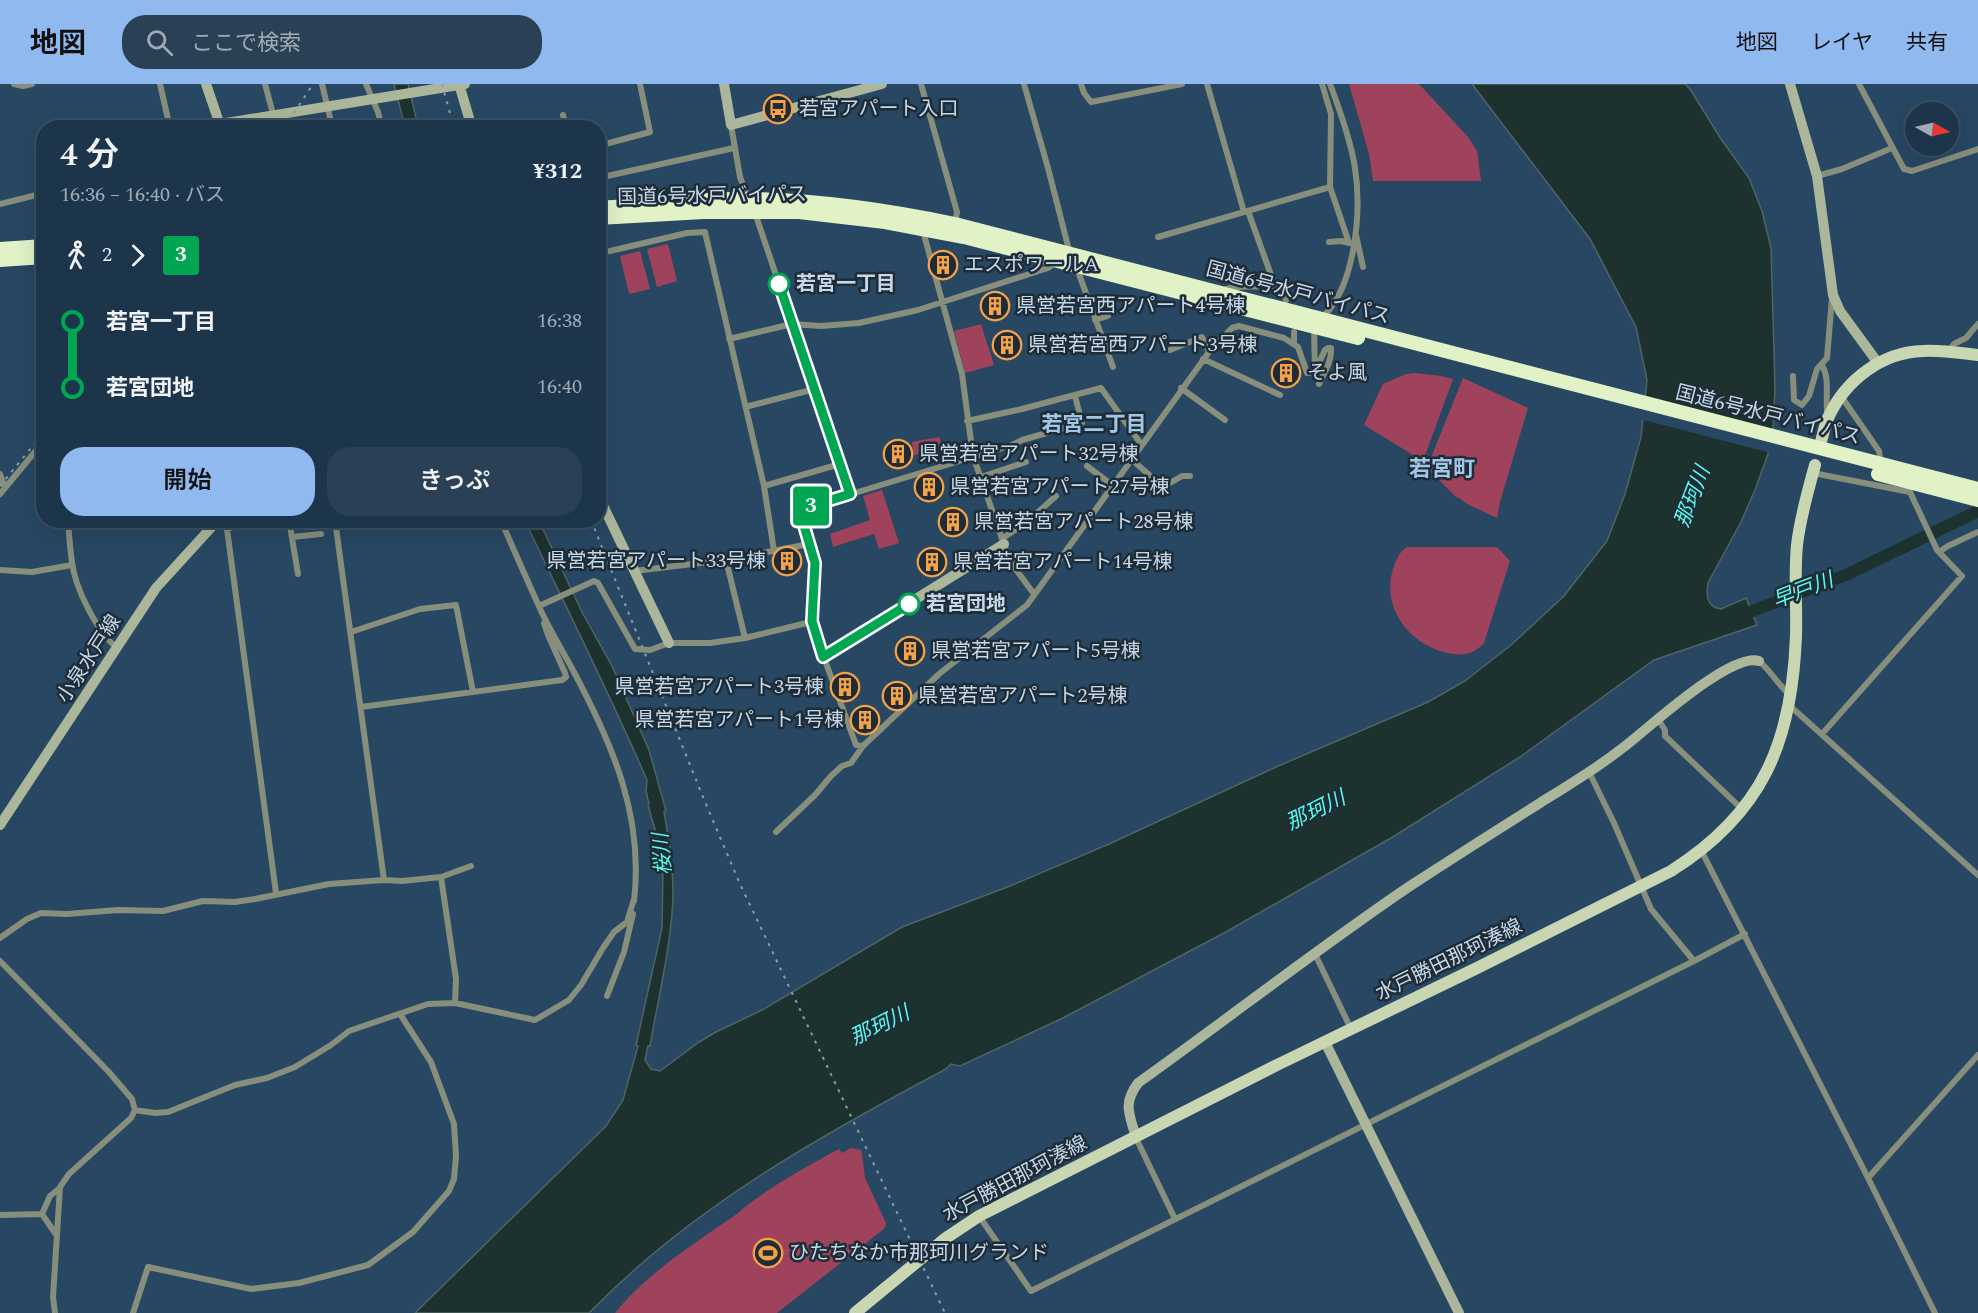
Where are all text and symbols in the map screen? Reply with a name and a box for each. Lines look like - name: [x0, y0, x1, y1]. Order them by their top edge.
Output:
- search box: [122, 15, 542, 69]
- text: 地図: [30, 22, 86, 65]
- icon: search: [143, 26, 176, 59]
- text: ここで検索: [191, 27, 301, 60]
- text: 地図: [1736, 27, 1778, 59]
- text: レイヤ: [1811, 27, 1873, 59]
- text: 共有: [1906, 27, 1948, 59]
- bus stop icon: 若宮アパート入口: [762, 93, 794, 125]
- place label: 若宮アパート入口: [799, 94, 959, 124]
- north arrow: [1905, 102, 1959, 156]
- map controls: [1905, 102, 1959, 156]
- text: 4 分: [60, 130, 119, 180]
- text: ¥312: [533, 155, 582, 188]
- street label: 国道6号水戸バイパス: [617, 179, 807, 213]
- text: 16:36 – 16:40 · バス: [60, 180, 225, 210]
- icon: walk: [60, 239, 93, 272]
- icon: forward: [121, 239, 154, 272]
- text: 3: [175, 239, 187, 271]
- text: 2: [102, 240, 112, 270]
- building icon: エスポワールA: [927, 249, 959, 281]
- place label: エスポワールA: [964, 250, 1099, 280]
- street label: 国道6号水戸バイパス: [1203, 254, 1393, 332]
- place label: 若宮一丁目: [796, 269, 896, 299]
- marker: 若宮一丁目: [768, 273, 790, 295]
- building icon: 県営若宮西アパート4号棟: [979, 290, 1011, 322]
- place label: 県営若宮西アパート4号棟: [1016, 291, 1246, 321]
- text: 若宮一丁目: [106, 306, 216, 339]
- text: 16:38: [537, 306, 582, 336]
- building icon: 県営若宮西アパート3号棟: [991, 329, 1023, 361]
- place label: 県営若宮西アパート3号棟: [1028, 330, 1258, 360]
- building icon: そよ風: [1270, 357, 1302, 389]
- place label: そよ風: [1307, 358, 1367, 388]
- text: 若宮団地: [106, 372, 194, 405]
- text: 16:40: [537, 372, 582, 402]
- street label: 国道6号水戸バイパス: [1672, 378, 1864, 452]
- district label: 若宮二丁目: [1042, 409, 1147, 441]
- building icon: 県営若宮アパート32号棟: [882, 438, 914, 470]
- place label: 県営若宮アパート32号棟: [919, 439, 1139, 469]
- button: 開始: [60, 447, 315, 516]
- button: きっぷ: [327, 447, 582, 516]
- district label: 若宮町: [1409, 453, 1475, 486]
- water label: 那珂川: [1667, 460, 1720, 532]
- building icon: 県営若宮アパート27号棟: [913, 471, 945, 503]
- place label: 県営若宮アパート27号棟: [950, 472, 1170, 502]
- line badge: 3: [792, 486, 830, 526]
- text: 3: [805, 490, 817, 522]
- building icon: 県営若宮アパート28号棟: [937, 506, 969, 538]
- place label: 県営若宮アパート28号棟: [974, 507, 1194, 537]
- building icon: 県営若宮アパート33号棟: [771, 545, 803, 577]
- place label: 県営若宮アパート33号棟: [546, 546, 766, 576]
- building icon: 県営若宮アパート14号棟: [916, 546, 948, 578]
- place label: 県営若宮アパート14号棟: [953, 547, 1173, 577]
- water label: 早戸川: [1768, 564, 1840, 617]
- place label: 若宮団地: [926, 589, 1006, 619]
- marker: 若宮団地: [898, 593, 920, 615]
- street label: 小泉水戸線: [49, 609, 129, 709]
- building icon: 県営若宮アパート5号棟: [894, 635, 926, 667]
- place label: 県営若宮アパート5号棟: [931, 636, 1141, 666]
- building icon: 県営若宮アパート3号棟: [829, 671, 861, 703]
- place label: 県営若宮アパート3号棟: [614, 672, 824, 702]
- building icon: 県営若宮アパート2号棟: [881, 680, 913, 712]
- place label: 県営若宮アパート2号棟: [918, 681, 1128, 711]
- building icon: 県営若宮アパート1号棟: [849, 704, 881, 736]
- place label: 県営若宮アパート1号棟: [634, 705, 844, 735]
- water label: 那珂川: [1281, 782, 1353, 839]
- water label: 桜川: [645, 830, 681, 876]
- street label: 水戸勝田那珂湊線: [1371, 911, 1527, 1009]
- water label: 那珂川: [845, 997, 917, 1054]
- street label: 水戸勝田那珂湊線: [937, 1128, 1093, 1230]
- sports icon: ひたちなか市那珂川グランド: [752, 1237, 784, 1269]
- place label: ひたちなか市那珂川グランド: [789, 1238, 1049, 1268]

